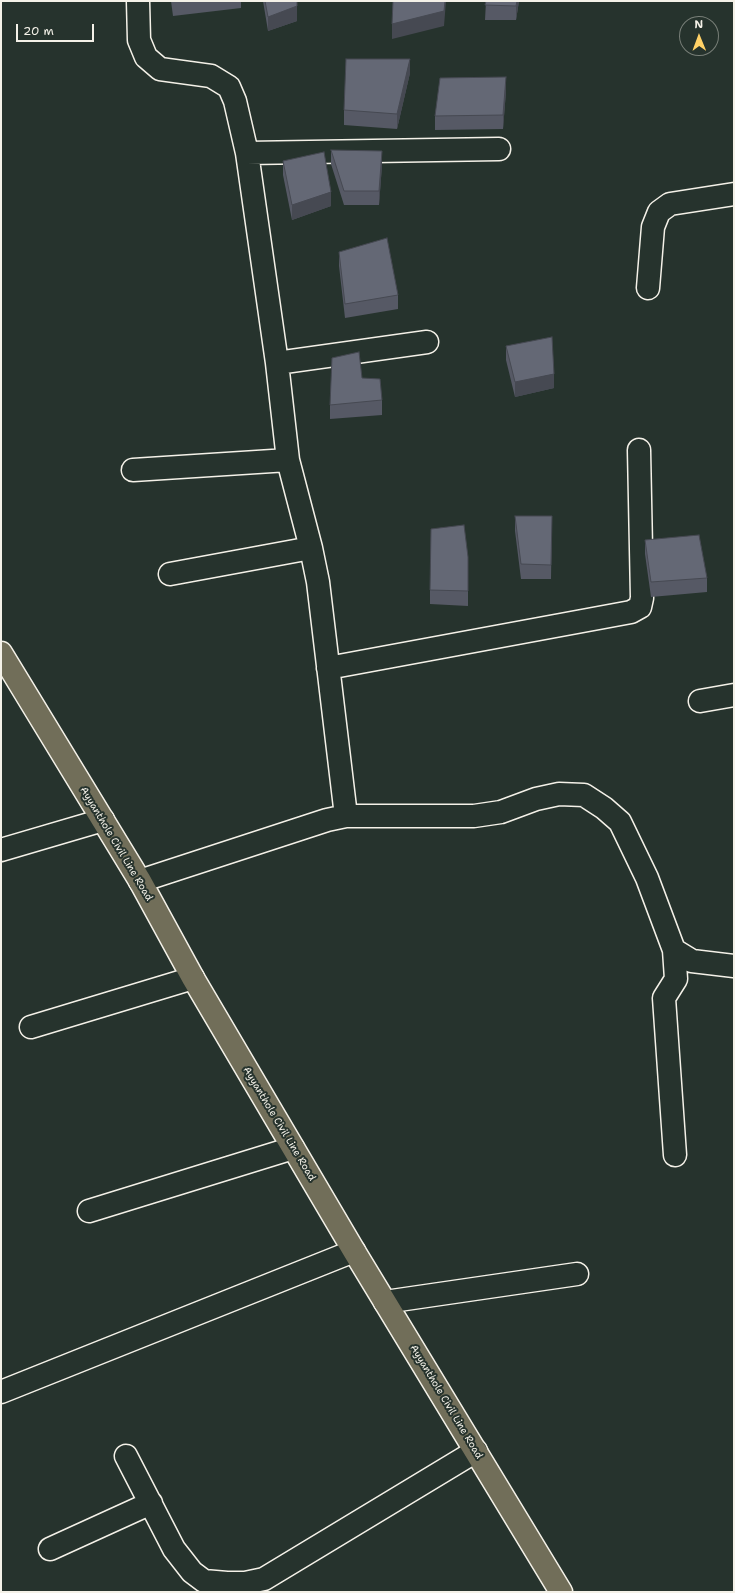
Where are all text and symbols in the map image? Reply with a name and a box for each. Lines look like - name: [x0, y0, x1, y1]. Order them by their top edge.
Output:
- scale bar: [18, 16, 96, 42]
- north arrow: [679, 16, 719, 56]
- text: N: [694, 17, 703, 32]
- text: 20 m: [23, 23, 54, 39]
- street label: Ayyanthole Civil Line Road: [77, 785, 155, 903]
- street label: Ayyanthole Civil Line Road: [240, 1065, 318, 1183]
- street label: Ayyanthole Civil Line Road: [407, 1343, 485, 1461]

